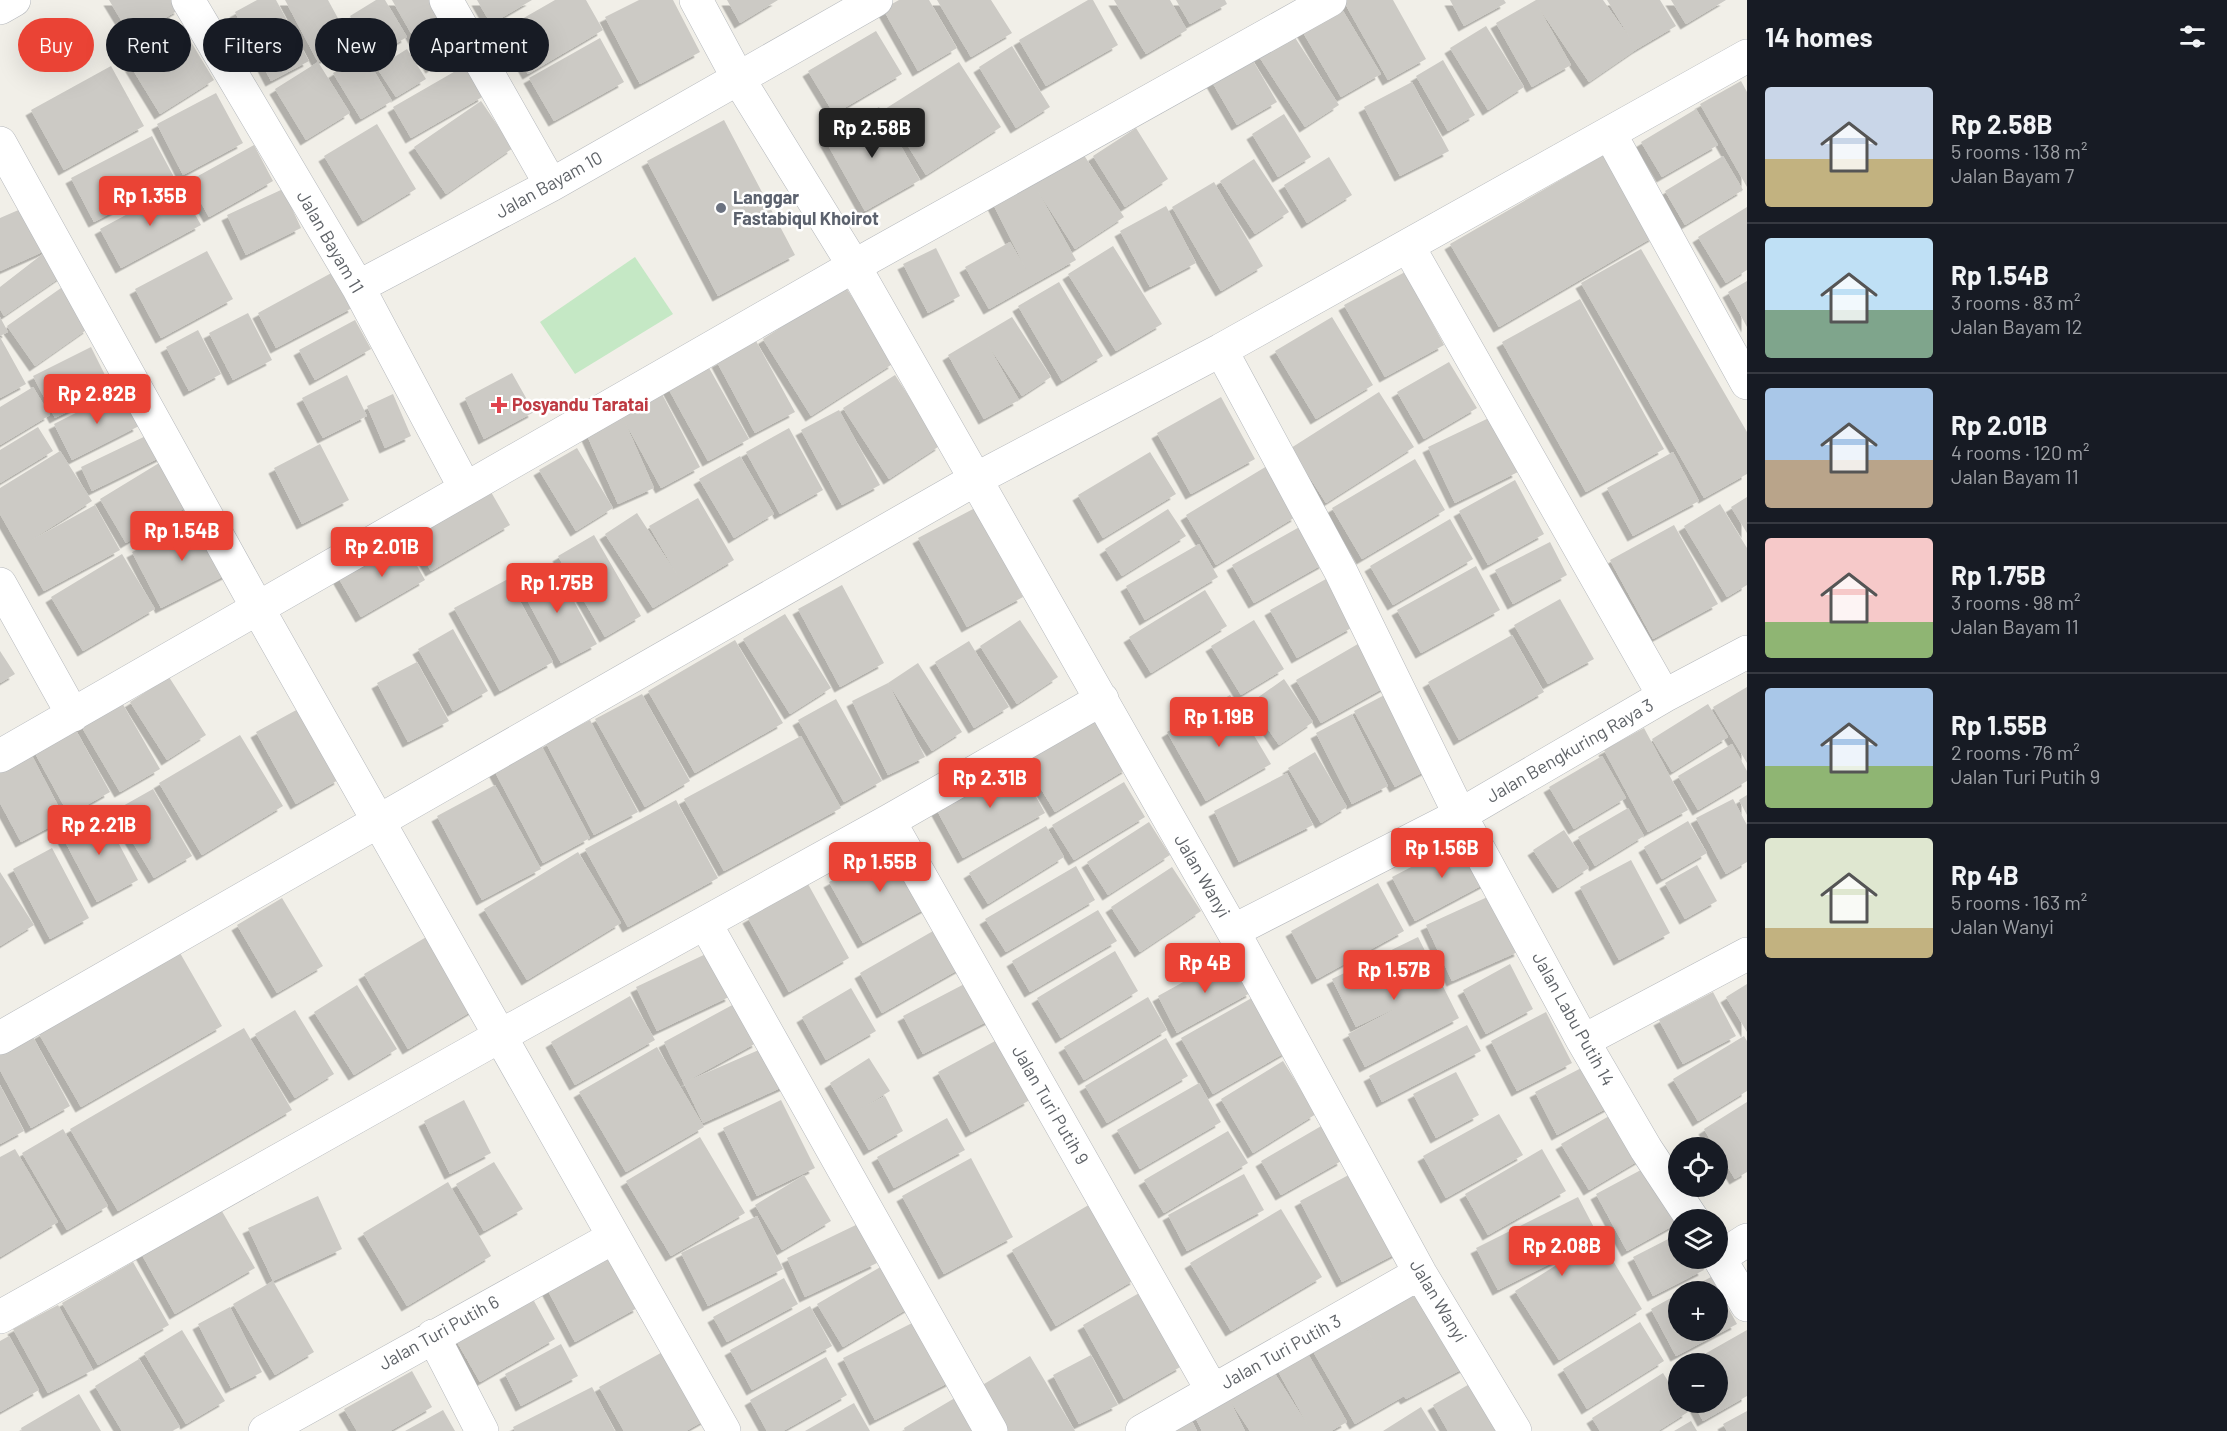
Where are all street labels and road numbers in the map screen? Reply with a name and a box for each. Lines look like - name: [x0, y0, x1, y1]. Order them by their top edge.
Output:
- street label: Jalan Bayam 10: [491, 146, 606, 223]
- street label: Jalan Bayam 11: [293, 186, 369, 297]
- street label: Jalan Bengkuring Raya 3: [1482, 693, 1657, 807]
- street label: Jalan Wanyi: [1170, 830, 1236, 921]
- street label: Jalan Labu Putih 14: [1528, 948, 1620, 1089]
- street label: Jalan Turi Putih 9: [1008, 1041, 1094, 1168]
- street label: Jalan Wanyi: [1406, 1255, 1472, 1346]
- street label: Jalan Turi Putih 6: [375, 1290, 502, 1374]
- street label: Jalan Turi Putih 3: [1217, 1309, 1344, 1393]

